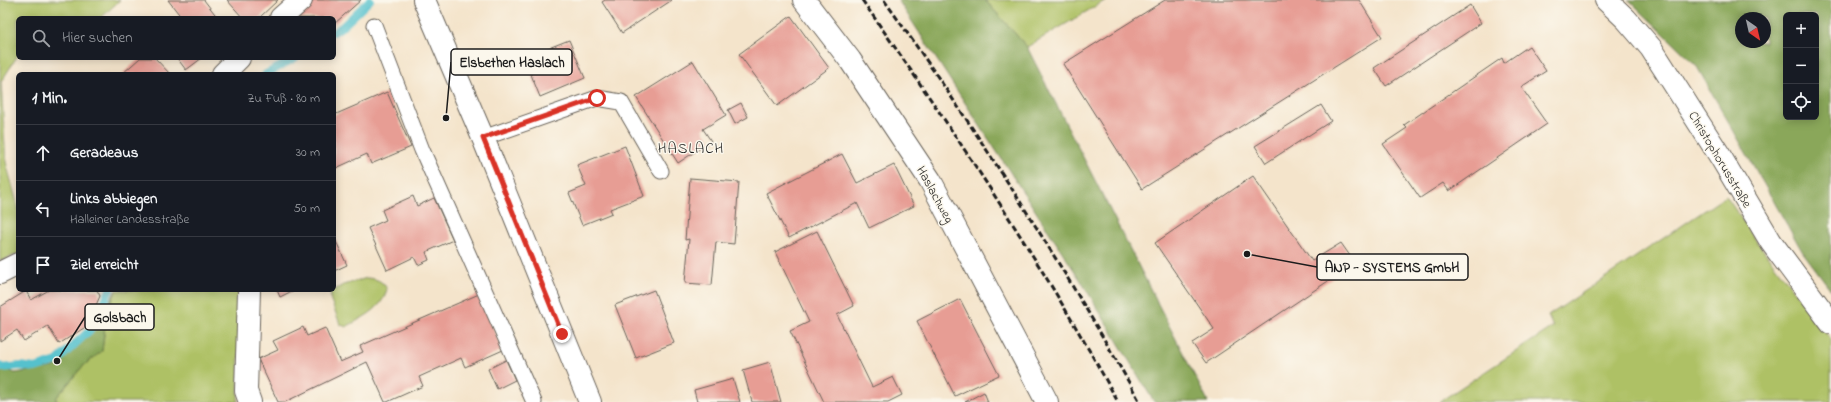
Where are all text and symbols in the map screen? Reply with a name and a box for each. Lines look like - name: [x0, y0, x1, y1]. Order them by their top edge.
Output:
- north arrow: [1735, 12, 1771, 48]
- map controls: [1783, 12, 1819, 120]
- button: +: [1783, 12, 1819, 48]
- search box: [16, 16, 336, 60]
- icon: search: [30, 27, 52, 49]
- text: Hier suchen: [62, 27, 133, 49]
- button: −: [1783, 48, 1819, 84]
- callout: Elsbethen Haslach: [451, 49, 572, 75]
- text: Elsbethen Haslach: [459, 53, 565, 74]
- button: locate: [1783, 84, 1819, 120]
- text: 1 Min.: [32, 86, 67, 111]
- text: Zu Fuß · 80 m: [247, 89, 320, 108]
- route start: [588, 89, 606, 107]
- street label: Christophorusstraße: [1683, 108, 1756, 212]
- district label: HASLACH: [658, 138, 724, 160]
- icon: ahead: [32, 142, 54, 164]
- text: Geradeaus: [70, 142, 138, 164]
- text: 30 m: [296, 143, 320, 162]
- street label: Haslachweg: [910, 163, 958, 227]
- text: Links abbiegen: [70, 188, 157, 210]
- icon: left: [32, 198, 54, 220]
- text: 50 m: [294, 199, 320, 218]
- text: Halleiner Landesstraße: [70, 210, 189, 229]
- icon: arrive: [32, 254, 54, 276]
- text: Ziel erreicht: [70, 254, 138, 276]
- callout: ANP - SYSTEMS GmbH: [1317, 254, 1468, 280]
- text: ANP - SYSTEMS GmbH: [1325, 258, 1459, 279]
- callout: Golsbach: [85, 304, 154, 330]
- text: Golsbach: [94, 308, 147, 329]
- route end: [553, 325, 571, 343]

